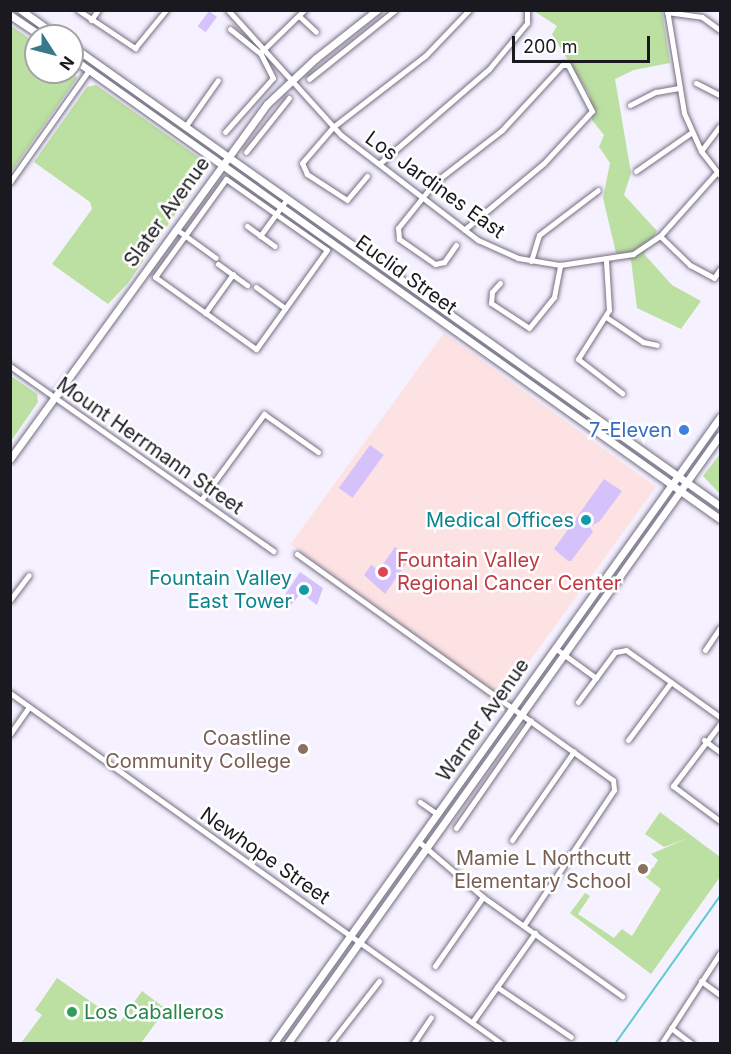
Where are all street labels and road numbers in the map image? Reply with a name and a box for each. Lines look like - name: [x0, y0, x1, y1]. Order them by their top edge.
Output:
- street label: Los Jardines East: [361, 126, 509, 244]
- street label: Slater Avenue: [119, 152, 215, 272]
- street label: Euclid Street: [351, 230, 461, 320]
- street label: Mount Herrmann Street: [52, 372, 248, 520]
- street label: Warner Avenue: [432, 654, 534, 786]
- street label: Newhope Street: [196, 802, 334, 910]

